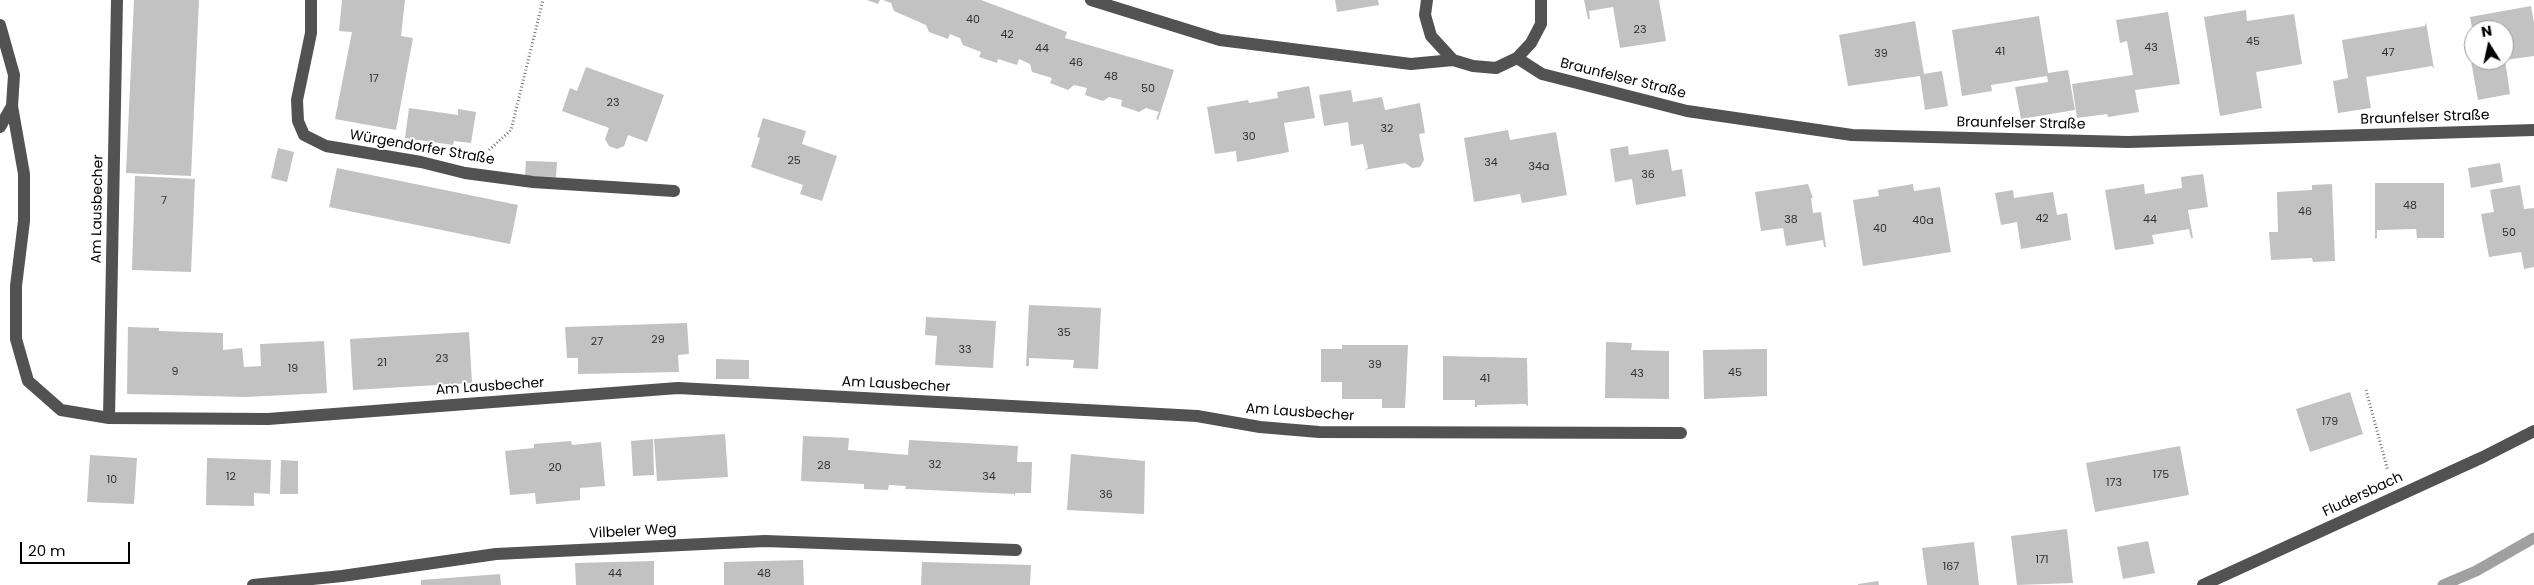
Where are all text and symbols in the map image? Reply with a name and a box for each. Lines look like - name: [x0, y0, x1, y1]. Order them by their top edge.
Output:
- house number: 40: [966, 13, 980, 27]
- north arrow: [2464, 20, 2514, 70]
- text: N: [2480, 20, 2493, 42]
- house number: 23: [1634, 23, 1646, 37]
- house number: 42: [1000, 28, 1014, 42]
- house number: 45: [2246, 35, 2260, 49]
- house number: 43: [2144, 41, 2158, 55]
- house number: 44: [1035, 42, 1049, 56]
- house number: 41: [1995, 45, 2005, 59]
- house number: 47: [2382, 46, 2394, 60]
- house number: 39: [1874, 47, 1888, 61]
- street label: Braunfelser Straße: [1558, 55, 1688, 103]
- house number: 46: [1069, 56, 1083, 70]
- house number: 48: [1104, 70, 1118, 84]
- house number: 17: [369, 72, 379, 86]
- house number: 50: [1141, 82, 1155, 96]
- house number: 23: [607, 96, 619, 110]
- street label: Braunfelser Straße: [2360, 107, 2490, 129]
- street label: Braunfelser Straße: [1956, 114, 2086, 134]
- house number: 32: [1381, 122, 1393, 136]
- street label: Würgendorfer Straße: [348, 127, 496, 169]
- house number: 30: [1242, 130, 1256, 144]
- street label: Am Lausbecher: [89, 154, 107, 264]
- house number: 25: [787, 154, 801, 168]
- house number: 34: [1484, 156, 1498, 170]
- house number: 34a: [1529, 160, 1549, 174]
- house number: 36: [1641, 168, 1655, 182]
- house number: 7: [161, 194, 167, 208]
- house number: 48: [2403, 199, 2417, 213]
- house number: 46: [2298, 205, 2312, 219]
- house number: 42: [2035, 212, 2049, 226]
- house number: 38: [1784, 213, 1798, 227]
- house number: 44: [2143, 213, 2157, 227]
- house number: 40a: [1912, 214, 1934, 228]
- house number: 40: [1873, 222, 1887, 236]
- house number: 50: [2502, 226, 2516, 240]
- house number: 35: [1057, 326, 1071, 340]
- house number: 29: [651, 333, 665, 347]
- house number: 27: [591, 335, 603, 349]
- house number: 33: [959, 343, 971, 357]
- house number: 23: [436, 352, 448, 366]
- house number: 21: [377, 356, 387, 370]
- house number: 39: [1368, 358, 1382, 372]
- house number: 19: [288, 362, 298, 376]
- house number: 9: [172, 365, 178, 379]
- house number: 45: [1728, 366, 1742, 380]
- house number: 43: [1630, 367, 1644, 381]
- house number: 41: [1480, 372, 1490, 386]
- street label: Am Lausbecher: [841, 374, 951, 396]
- street label: Am Lausbecher: [435, 375, 545, 399]
- street label: Am Lausbecher: [1245, 401, 1355, 425]
- house number: 179: [2322, 415, 2338, 429]
- house number: 32: [929, 458, 941, 472]
- house number: 28: [817, 459, 831, 473]
- house number: 20: [548, 461, 562, 475]
- house number: 175: [2153, 468, 2169, 482]
- street label: Fludersbach: [2320, 469, 2406, 521]
- house number: 12: [226, 470, 236, 484]
- house number: 34: [982, 470, 996, 484]
- house number: 10: [107, 473, 117, 487]
- house number: 173: [2106, 476, 2122, 490]
- house number: 36: [1099, 488, 1113, 502]
- street label: Vilbeler Weg: [589, 521, 677, 543]
- scale bar: [22, 532, 132, 564]
- text: 20 m: [28, 540, 66, 561]
- house number: 171: [2035, 553, 2049, 567]
- house number: 167: [1943, 560, 1959, 574]
- house number: 44: [608, 567, 622, 581]
- house number: 48: [757, 567, 771, 581]

